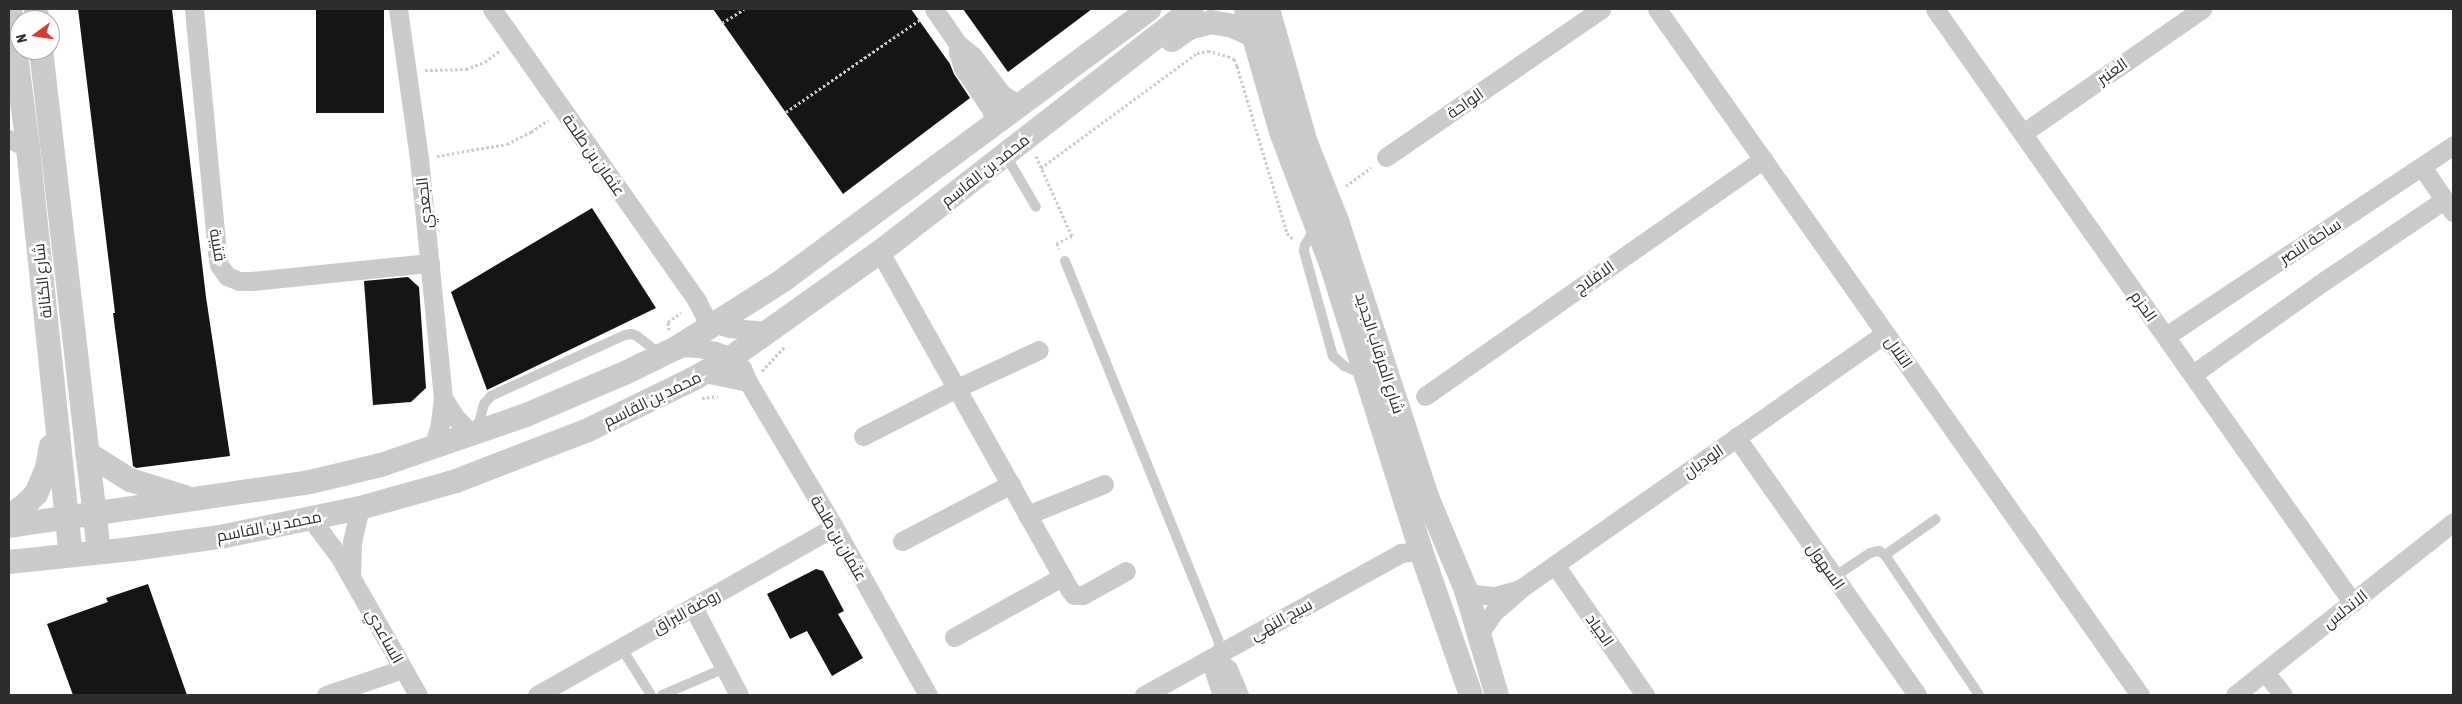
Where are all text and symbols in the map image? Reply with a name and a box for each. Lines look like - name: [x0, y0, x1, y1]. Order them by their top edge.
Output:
- north arrow: [10, 10, 60, 60]
- text: N: [13, 32, 30, 44]
- street label: العنبر: [2093, 54, 2131, 88]
- street label: الواحة: [1443, 84, 1487, 122]
- street label: عثمان بن طلحة: [559, 110, 629, 200]
- street label: محمد بن القاسم: [937, 130, 1033, 210]
- street label: الجعدي: [412, 176, 436, 230]
- street label: ساحة النصر: [2276, 214, 2344, 268]
- street label: قتيبة: [206, 227, 230, 263]
- street label: شارع الكنانة: [29, 243, 55, 319]
- street label: الافلاج: [1570, 256, 1618, 298]
- street label: الحزم: [2127, 287, 2161, 325]
- street label: شارع المرقاب الجديد: [1351, 290, 1409, 416]
- street label: التلال: [1881, 332, 1917, 372]
- street label: محمد بن القاسم: [600, 367, 704, 431]
- street label: الوديان: [1679, 440, 1727, 482]
- street label: عثمان بن طلحة: [807, 492, 871, 584]
- street label: محمد بن القاسم: [215, 506, 323, 546]
- street label: السهول: [1803, 539, 1849, 593]
- street label: روضة البراق: [649, 585, 723, 637]
- street label: الاندلس: [2319, 585, 2371, 633]
- street label: سيج النهي: [1246, 594, 1316, 644]
- street label: الساعدي: [362, 605, 408, 667]
- street label: الجياد: [1582, 610, 1618, 650]

